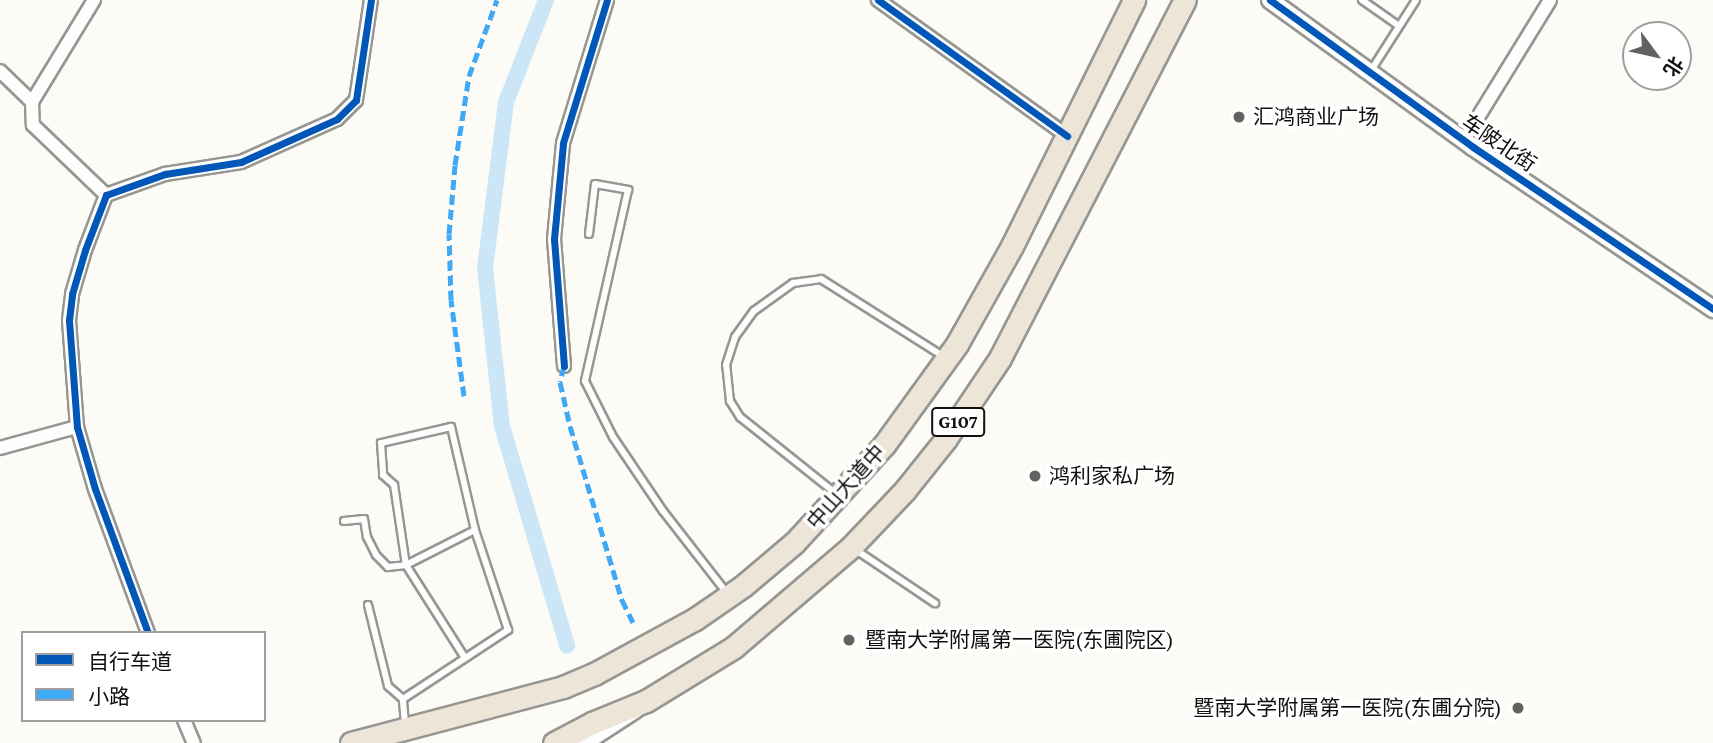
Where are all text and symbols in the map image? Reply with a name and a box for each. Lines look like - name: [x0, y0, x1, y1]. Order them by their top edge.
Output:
- north arrow: [1622, 21, 1692, 91]
- text: 北: [1659, 53, 1687, 80]
- place label: 汇鸿商业广场: [1253, 104, 1379, 130]
- marker: 汇鸿商业广场: [1231, 109, 1247, 125]
- street label: 车陂北街: [1457, 109, 1541, 177]
- road number: G107: [930, 406, 986, 438]
- street label: 中山大道中: [802, 440, 890, 534]
- place label: 鸿利家私广场: [1049, 463, 1175, 489]
- marker: 鸿利家私广场: [1027, 468, 1043, 484]
- place label: 暨南大学附属第一医院(东圃院区): [865, 627, 1174, 653]
- marker: 暨南大学附属第一医院(东圃院区): [839, 630, 859, 650]
- legend: [21, 631, 266, 722]
- text: 自行车道: [88, 650, 172, 674]
- text: 小路: [88, 685, 130, 709]
- place label: 暨南大学附属第一医院(东圃分院): [1193, 695, 1502, 721]
- marker: 暨南大学附属第一医院(东圃分院): [1508, 698, 1528, 718]

